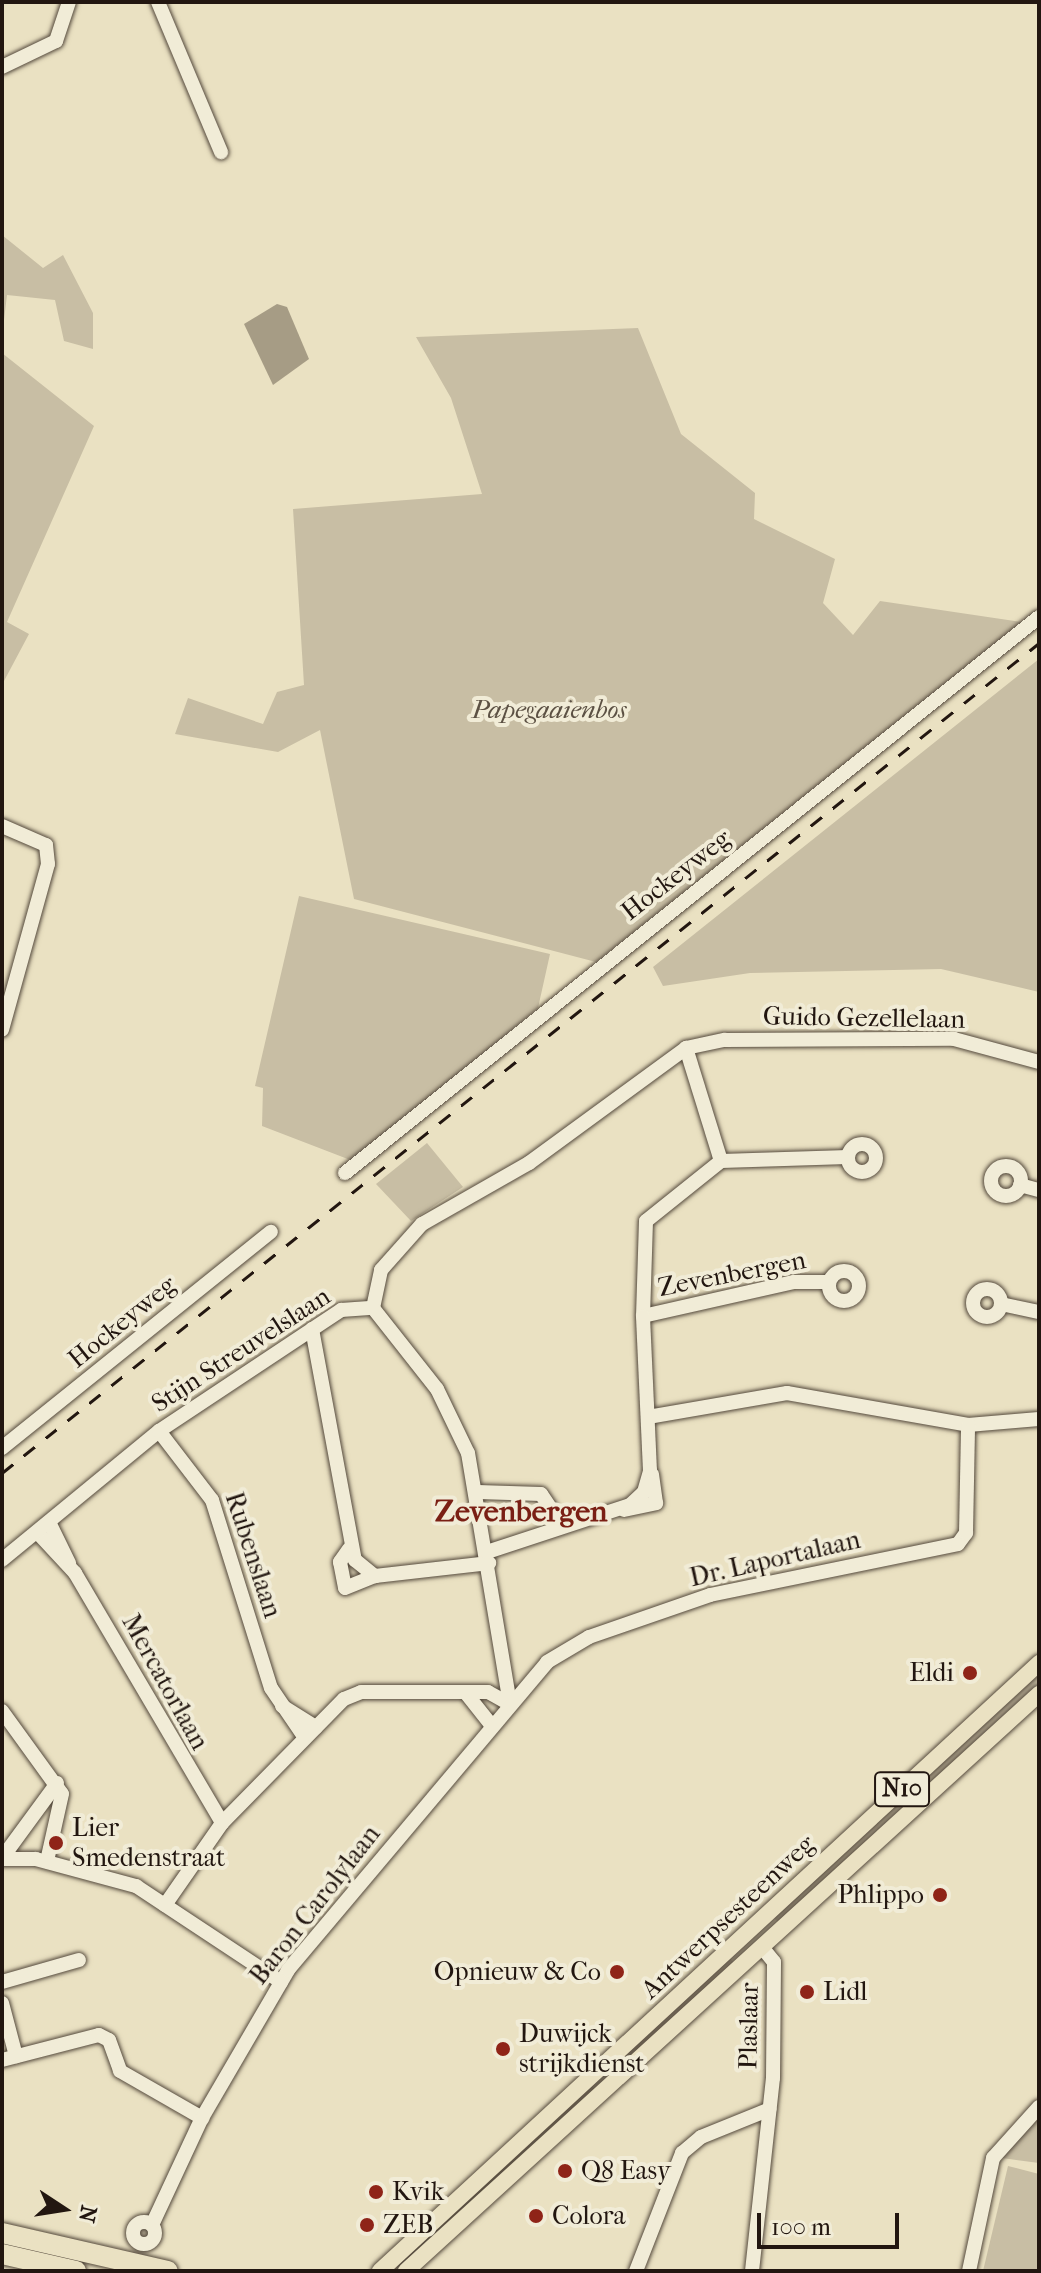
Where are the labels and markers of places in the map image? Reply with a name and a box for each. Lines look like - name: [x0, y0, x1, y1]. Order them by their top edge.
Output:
- place label: Eldi: [909, 1657, 954, 1689]
- marker: Eldi: [961, 1664, 979, 1682]
- place label: Lier Smedenstraat: [72, 1812, 225, 1874]
- marker: Lier Smedenstraat: [47, 1834, 65, 1852]
- place label: Phlippo: [837, 1879, 924, 1911]
- marker: Phlippo: [931, 1886, 949, 1904]
- place label: Opnieuw & Co: [434, 1956, 601, 1988]
- marker: Opnieuw & Co: [608, 1963, 626, 1981]
- place label: Lidl: [823, 1976, 867, 2008]
- marker: Lidl: [798, 1983, 816, 2001]
- place label: Duwijck strijkdienst: [519, 2018, 645, 2080]
- marker: Duwijck strijkdienst: [494, 2040, 512, 2058]
- place label: Q8 Easy: [581, 2155, 671, 2187]
- marker: Q8 Easy: [556, 2162, 574, 2180]
- place label: Kvik: [392, 2176, 444, 2208]
- marker: Kvik: [367, 2183, 385, 2201]
- place label: Colora: [552, 2200, 626, 2232]
- marker: Colora: [527, 2207, 545, 2225]
- place label: ZEB: [383, 2209, 433, 2241]
- marker: ZEB: [358, 2216, 376, 2234]

